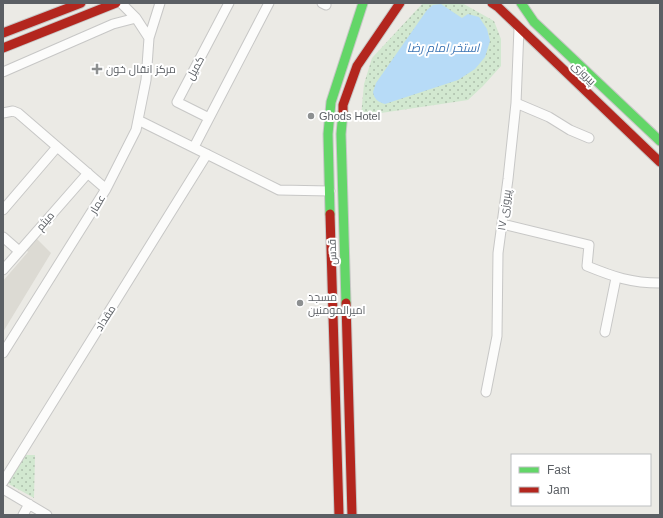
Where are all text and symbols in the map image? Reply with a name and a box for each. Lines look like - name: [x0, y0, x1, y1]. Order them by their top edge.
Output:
- water label: استخر امام رضا: [407, 41, 481, 56]
- street label: کمیل: [184, 54, 207, 82]
- street label: پیروزی: [569, 59, 598, 88]
- marker: مرکز انقال خون: [91, 63, 103, 75]
- place label: مرکز انقال خون: [106, 63, 176, 76]
- place label: Ghods Hotel: [319, 110, 380, 122]
- marker: Ghods Hotel: [306, 111, 316, 121]
- street label: پیروزی ۱۷: [495, 189, 514, 232]
- street label: عمار: [86, 192, 108, 217]
- street label: میثم: [34, 209, 58, 234]
- street label: قدس: [326, 239, 339, 265]
- place label: مسجد امیرالمومنین: [308, 291, 366, 317]
- marker: مسجد امیرالمومنین: [295, 298, 305, 308]
- street label: مقداد: [92, 303, 118, 333]
- legend: [511, 454, 651, 506]
- text: Fast: [547, 463, 571, 477]
- text: Jam: [547, 483, 570, 497]

